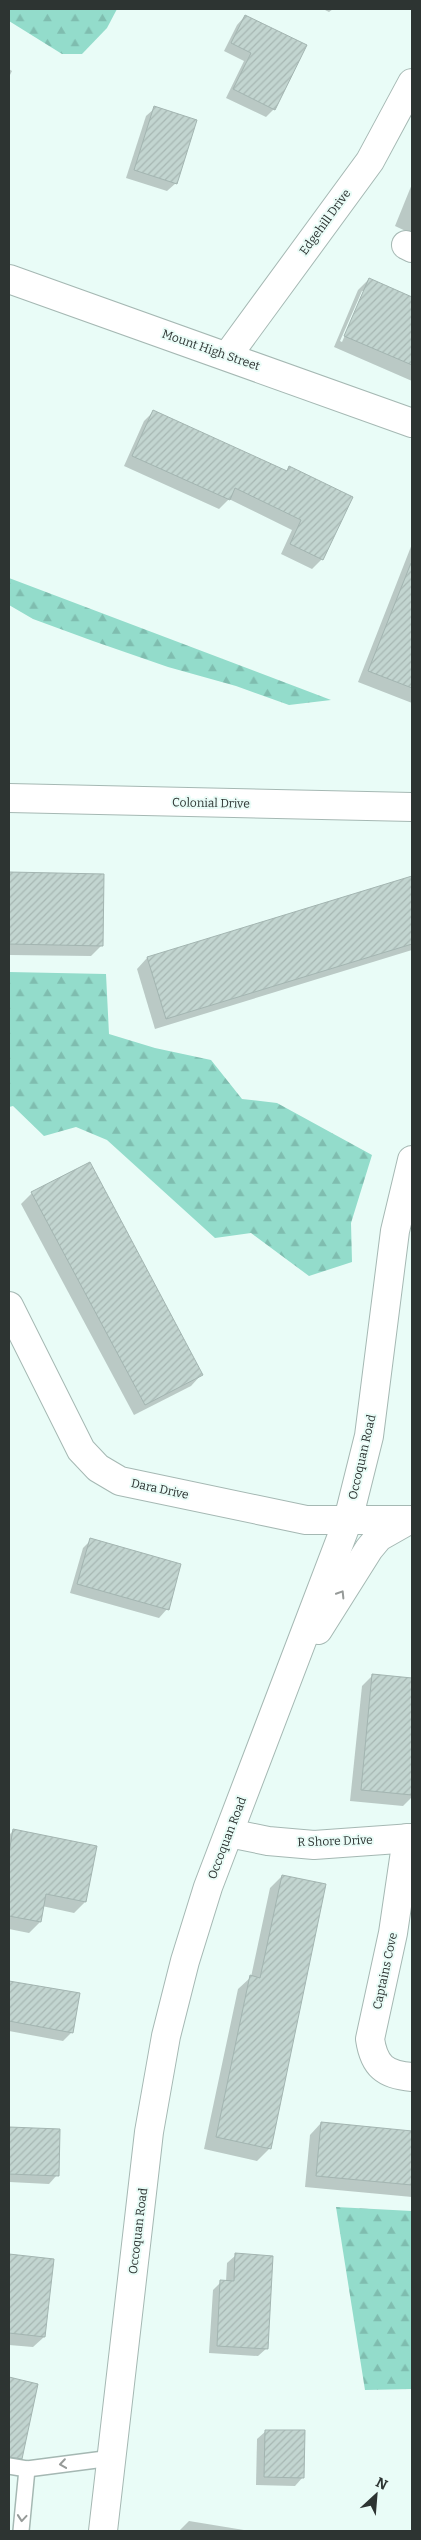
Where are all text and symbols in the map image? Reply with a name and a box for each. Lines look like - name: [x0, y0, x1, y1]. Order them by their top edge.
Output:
- street label: Edgehill Drive: [297, 187, 353, 257]
- street label: Mount High Street: [160, 327, 262, 374]
- street label: Colonial Drive: [172, 795, 250, 811]
- street label: Occoquan Road: [345, 1413, 379, 1501]
- street label: Dara Drive: [130, 1476, 190, 1502]
- one-way arrow: [335, 1591, 344, 1600]
- street label: Occoquan Road: [205, 1795, 249, 1881]
- street label: R Shore Drive: [297, 1833, 373, 1849]
- street label: Captains Cove: [370, 1931, 400, 2011]
- street label: Occoquan Road: [126, 2187, 150, 2275]
- one-way arrow: [59, 2459, 68, 2469]
- north arrow: [351, 2470, 401, 2520]
- text: N: [373, 2474, 390, 2494]
- one-way arrow: [17, 2514, 28, 2522]

